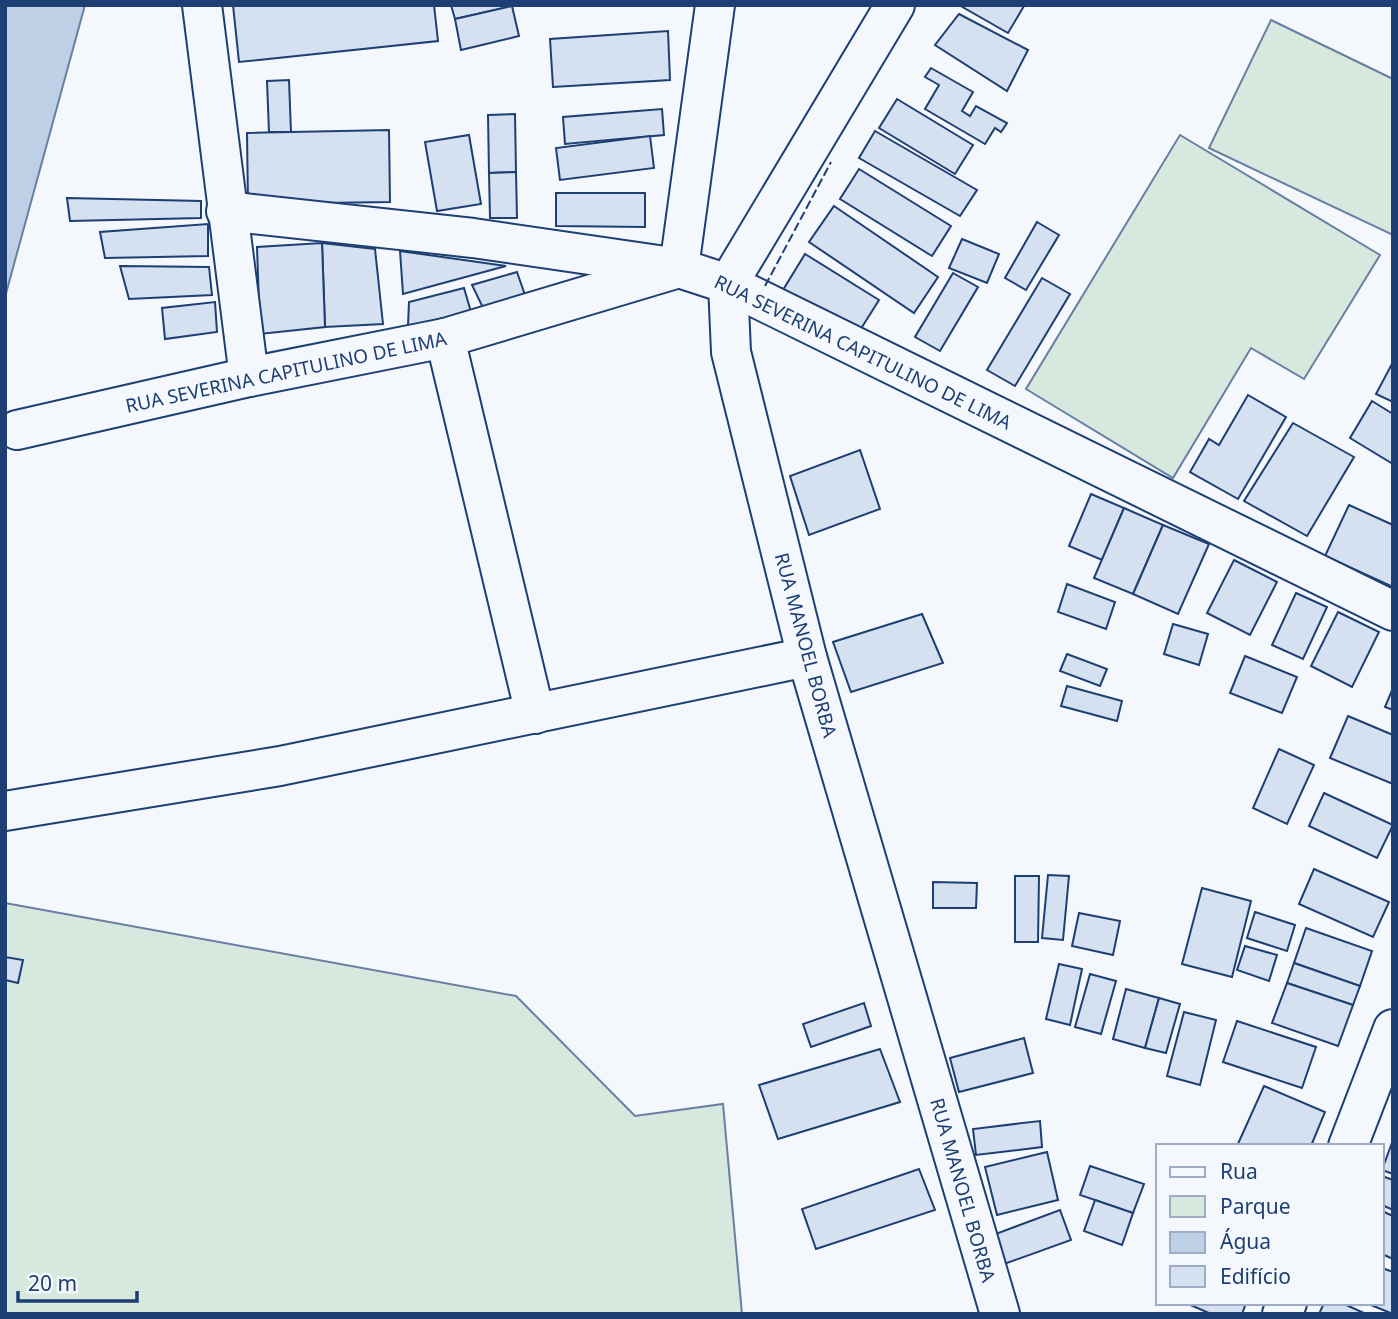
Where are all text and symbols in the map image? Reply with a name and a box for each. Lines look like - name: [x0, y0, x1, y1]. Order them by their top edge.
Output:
- street label: RUA SEVERINA CAPITULINO DE LIMA: [710, 269, 1017, 436]
- street label: RUA SEVERINA CAPITULINO DE LIMA: [123, 325, 450, 419]
- street label: RUA MANOEL BORBA: [769, 550, 843, 741]
- street label: RUA MANOEL BORBA: [924, 1095, 1002, 1286]
- legend: [1156, 1144, 1384, 1305]
- text: Rua: [1220, 1157, 1258, 1185]
- text: Parque: [1220, 1192, 1290, 1220]
- text: Água: [1220, 1227, 1271, 1255]
- scale bar: [18, 1260, 136, 1304]
- text: Edifício: [1220, 1262, 1291, 1290]
- text: 20 m: [28, 1269, 77, 1297]

